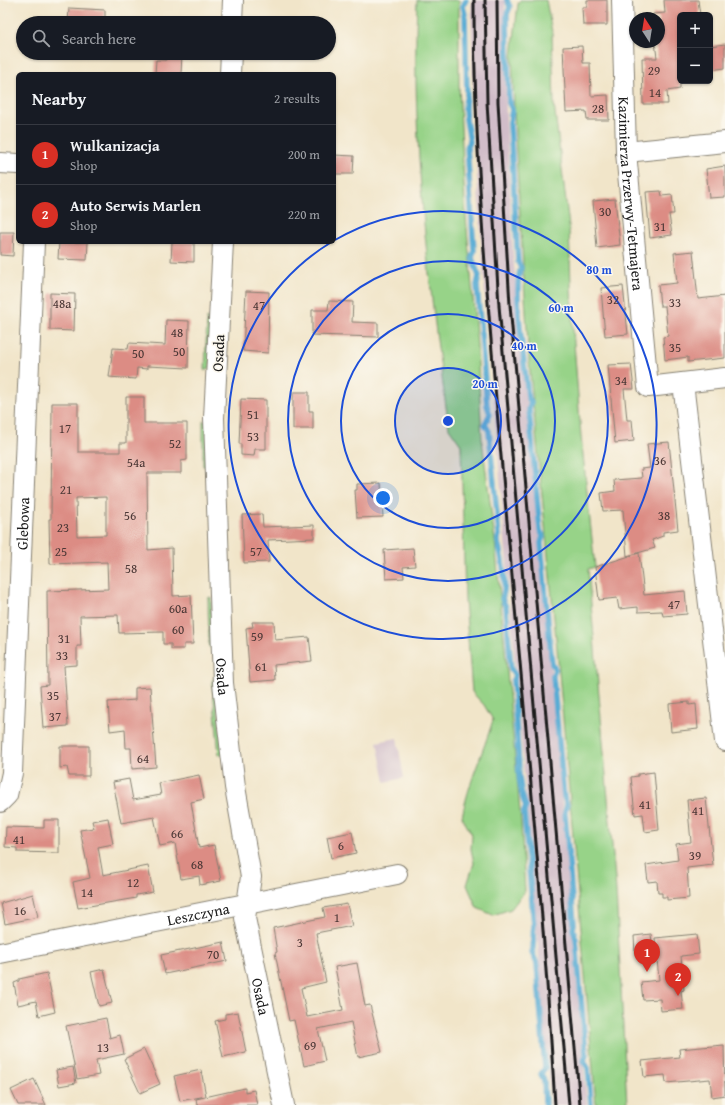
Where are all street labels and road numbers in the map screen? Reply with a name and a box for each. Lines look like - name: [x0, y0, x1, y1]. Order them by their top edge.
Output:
- street label: Kazimierza Przerwy-Tetmajera: [614, 96, 649, 292]
- street label: Osada: [207, 334, 229, 372]
- street label: Glebowa: [11, 497, 34, 551]
- street label: Osada: [212, 658, 235, 696]
- street label: Leszczyna: [165, 897, 231, 930]
- street label: Osada: [247, 976, 275, 1017]

